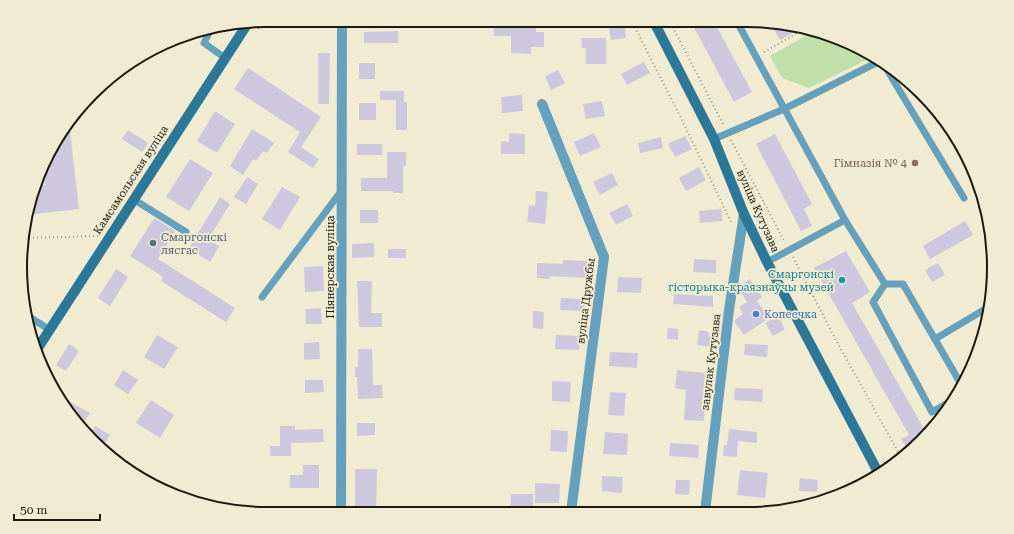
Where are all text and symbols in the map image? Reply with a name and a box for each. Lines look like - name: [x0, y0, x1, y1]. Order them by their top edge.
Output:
- street label: Камсамольская вуліца: [91, 123, 171, 237]
- place label: Гімназія № 4: [834, 157, 908, 170]
- marker: Гімназія № 4: [910, 158, 920, 168]
- street label: вуліца Кутузава: [734, 168, 782, 254]
- street label: Піянерская вуліца: [324, 216, 337, 318]
- place label: Смаргонскі лясгас: [161, 231, 228, 257]
- marker: Смаргонскі лясгас: [148, 238, 158, 248]
- street label: вуліца Дружбы: [574, 257, 598, 345]
- place label: Смаргонскі гісторыка-краязнаўчы музей: [668, 268, 834, 294]
- marker: Смаргонскі гісторыка-краязнаўчы музей: [837, 275, 847, 285]
- place label: Копеечка: [764, 308, 817, 321]
- marker: Копеечка: [751, 309, 761, 319]
- street label: завулак Кутузава: [699, 313, 723, 411]
- scale bar: [14, 496, 100, 522]
- text: 50 m: [20, 503, 47, 517]

